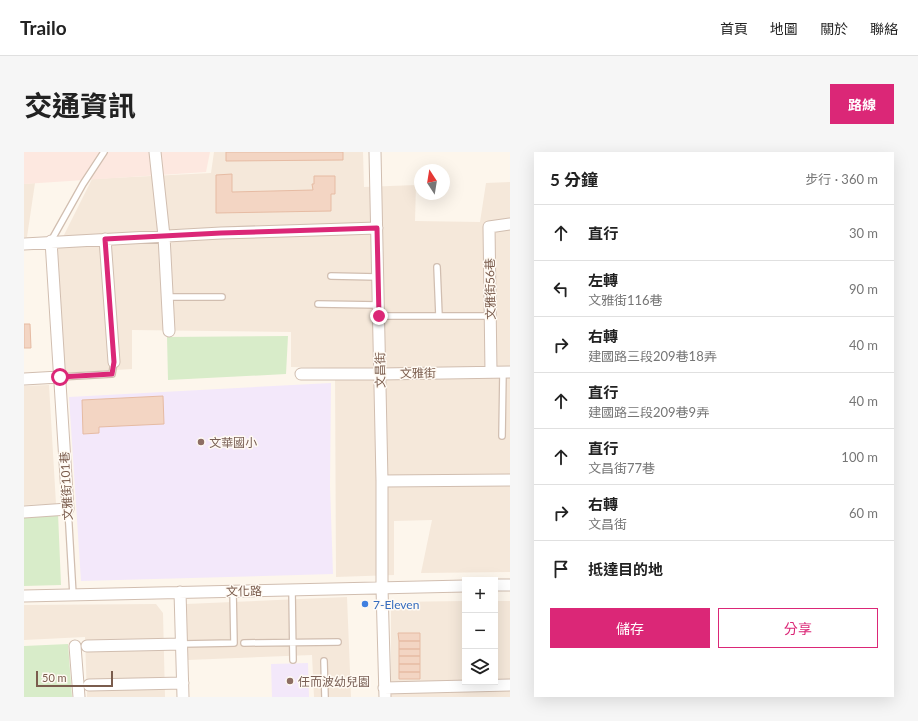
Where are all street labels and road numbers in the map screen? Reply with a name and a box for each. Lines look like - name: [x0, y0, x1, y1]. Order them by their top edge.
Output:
- street label: 文雅街56巷: [482, 258, 498, 320]
- street label: 文昌街: [372, 352, 388, 388]
- street label: 文雅街: [400, 365, 436, 381]
- street label: 文雅街101巷: [57, 451, 75, 521]
- street label: 文化路: [226, 583, 262, 599]

